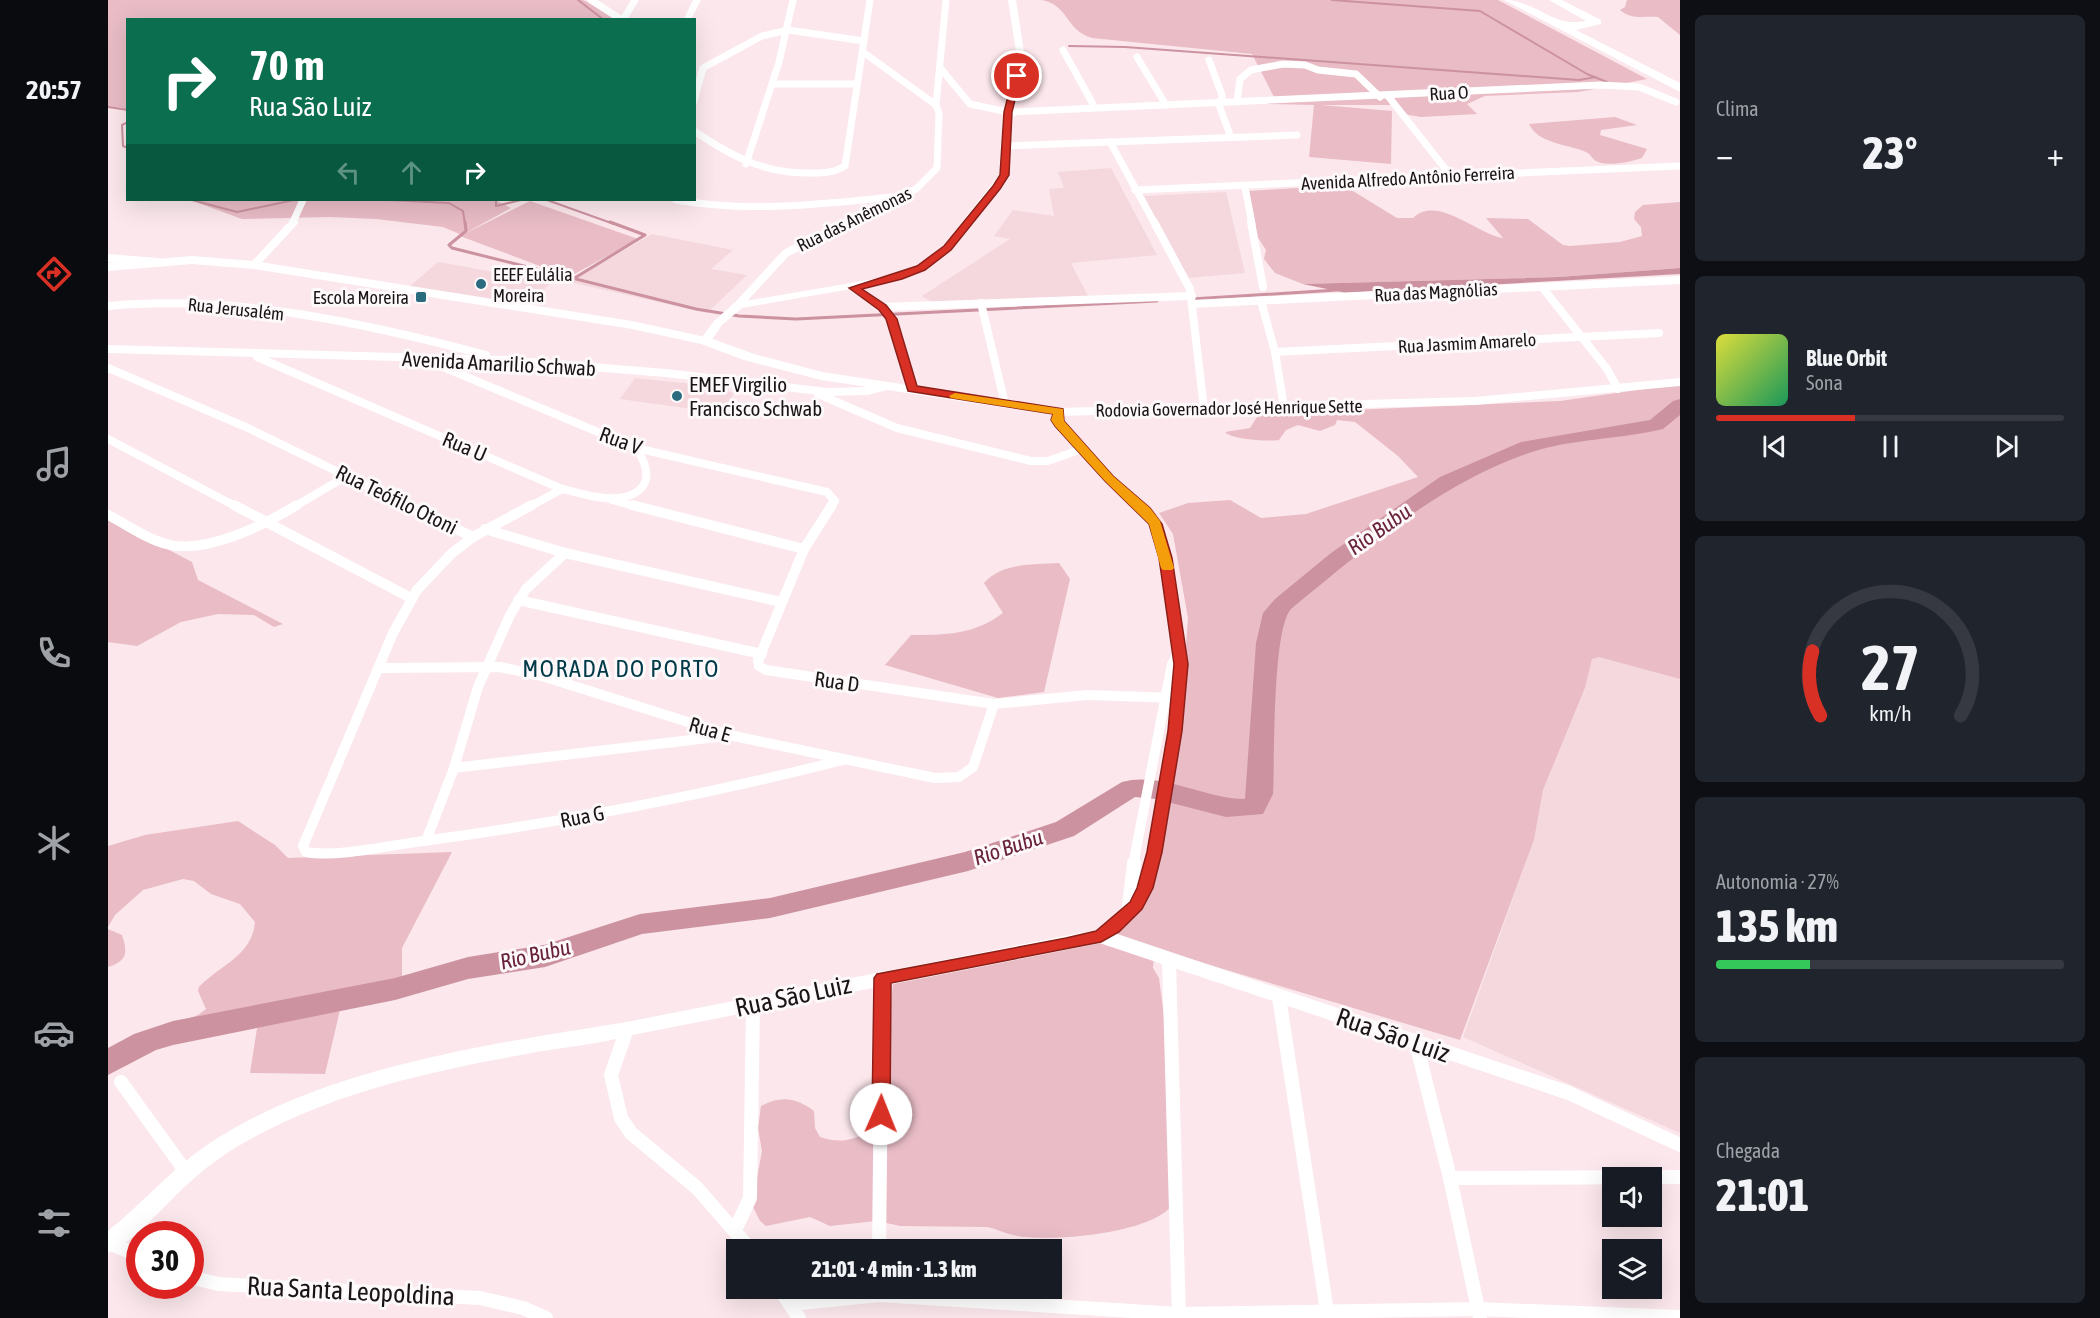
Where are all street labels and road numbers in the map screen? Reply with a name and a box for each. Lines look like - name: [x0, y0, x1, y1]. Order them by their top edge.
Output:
- street label: Rua O: [1429, 81, 1469, 105]
- street label: Avenida Alfredo Antônio Ferreira: [1301, 162, 1515, 194]
- street label: Rua das Anêmonas: [793, 182, 915, 256]
- street label: Rua das Magnólias: [1374, 278, 1498, 306]
- street label: Rua Jerusalém: [187, 293, 285, 325]
- street label: Rua Jasmim Amarelo: [1397, 329, 1537, 357]
- street label: Avenida Amarilio Schwab: [401, 346, 597, 380]
- street label: Rodovia Governador José Henrique Sette: [1095, 395, 1363, 421]
- street label: Rua V: [596, 421, 646, 459]
- street label: Rua U: [439, 426, 491, 466]
- street label: Rua Teófilo Otoni: [332, 459, 462, 539]
- street label: Rua D: [813, 666, 861, 696]
- street label: Rua E: [686, 712, 734, 746]
- street label: Rua G: [558, 800, 606, 832]
- street label: Rua São Luiz: [732, 969, 854, 1023]
- street label: Rua São Luiz: [1332, 1002, 1454, 1068]
- street label: Rua Santa Leopoldina: [246, 1271, 456, 1311]

